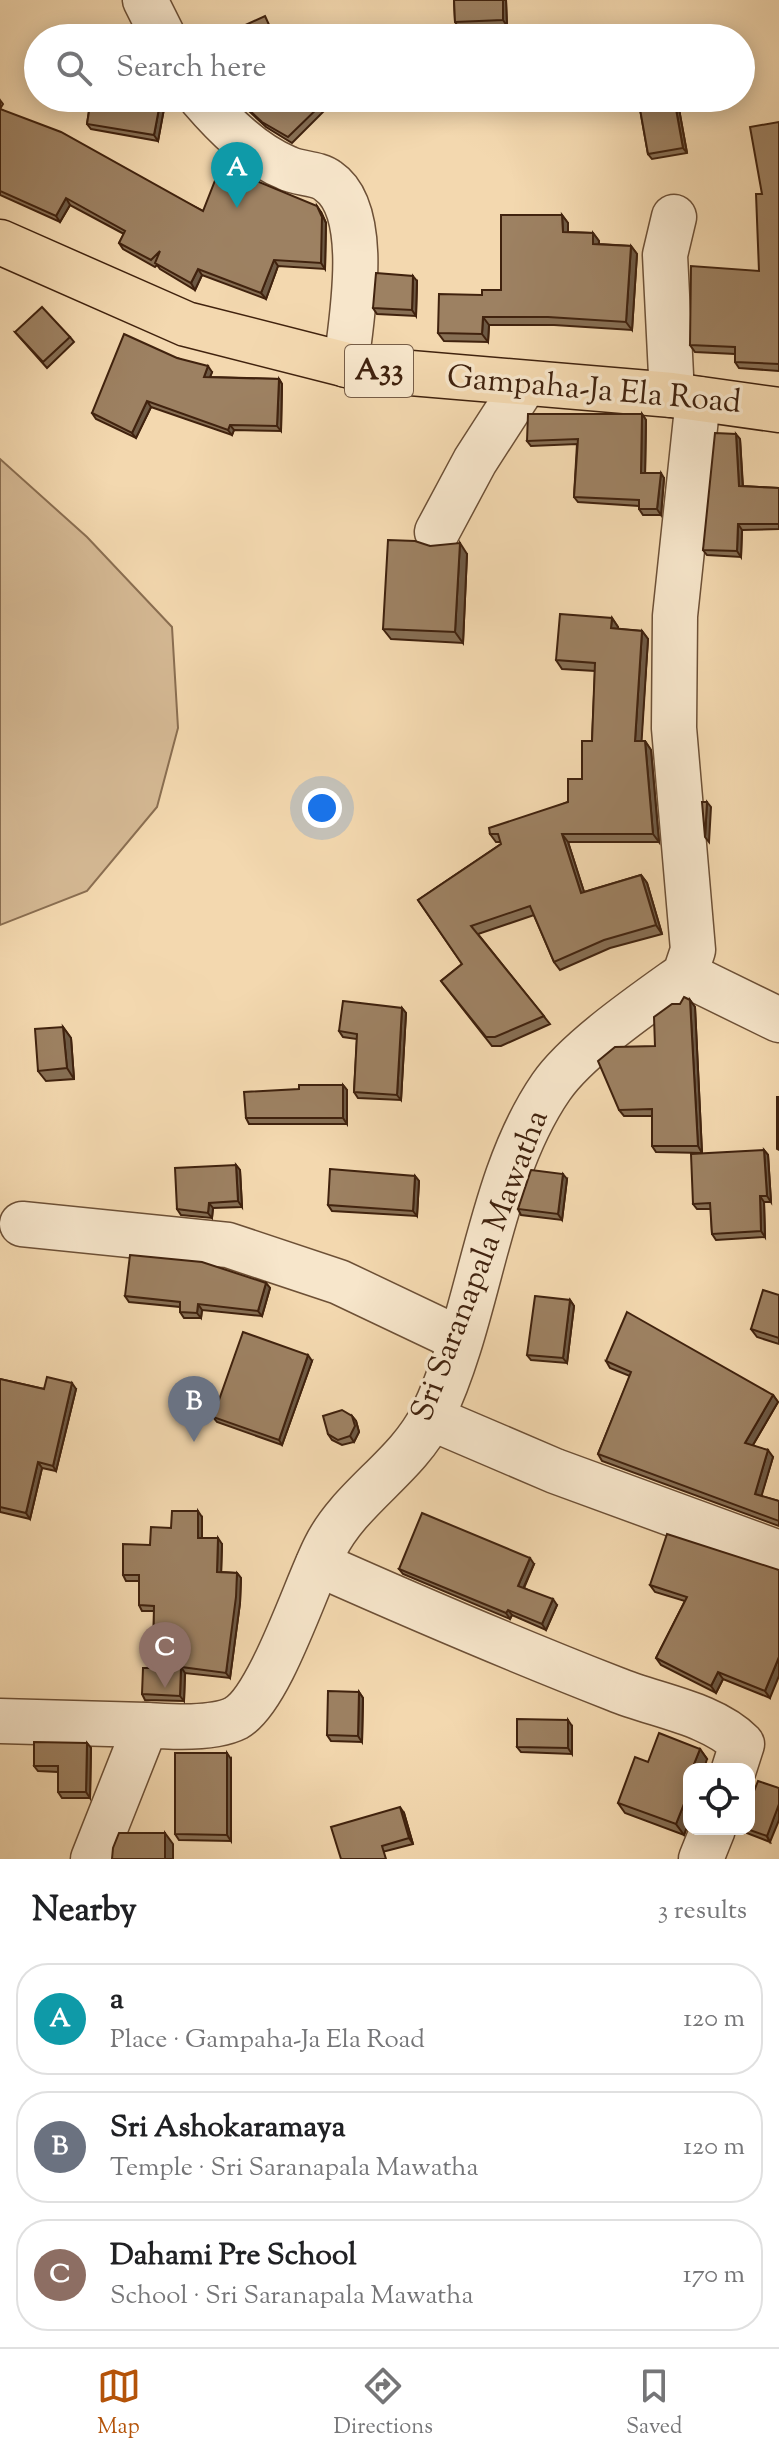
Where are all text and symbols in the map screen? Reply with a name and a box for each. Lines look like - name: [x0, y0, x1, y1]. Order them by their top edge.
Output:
- search box: [24, 24, 755, 112]
- icon: search: [52, 46, 96, 90]
- text: Search here: [116, 47, 266, 90]
- pin: A: [211, 142, 263, 208]
- road number: A33: [345, 345, 413, 397]
- street label: Gampaha-Ja Ela Road: [445, 355, 743, 427]
- your location: [302, 788, 342, 828]
- street label: Sri Saranapala Mawatha: [400, 1103, 562, 1428]
- pin: B: [168, 1376, 220, 1442]
- pin: C: [139, 1622, 191, 1688]
- map controls: [683, 1763, 755, 1835]
- button: locate: [683, 1763, 755, 1835]
- text: Nearby: [32, 1887, 137, 1936]
- text: 3 results: [658, 1893, 747, 1930]
- text: a: [110, 1979, 124, 2022]
- text: A: [49, 2001, 71, 2038]
- text: 120 m: [683, 2001, 745, 2038]
- text: Place · Gampaha-Ja Ela Road: [110, 2022, 425, 2059]
- text: Sri Ashokaramaya: [110, 2107, 346, 2150]
- text: B: [52, 2129, 68, 2166]
- text: 120 m: [683, 2129, 745, 2166]
- text: Temple · Sri Saranapala Mawatha: [110, 2150, 479, 2187]
- text: Dahami Pre School: [110, 2235, 357, 2278]
- text: C: [50, 2257, 70, 2294]
- text: 170 m: [683, 2257, 745, 2294]
- text: School · Sri Saranapala Mawatha: [110, 2278, 473, 2315]
- tab: Map: [97, 2364, 141, 2444]
- tab: Directions: [334, 2364, 433, 2444]
- tab: Saved: [626, 2364, 682, 2444]

